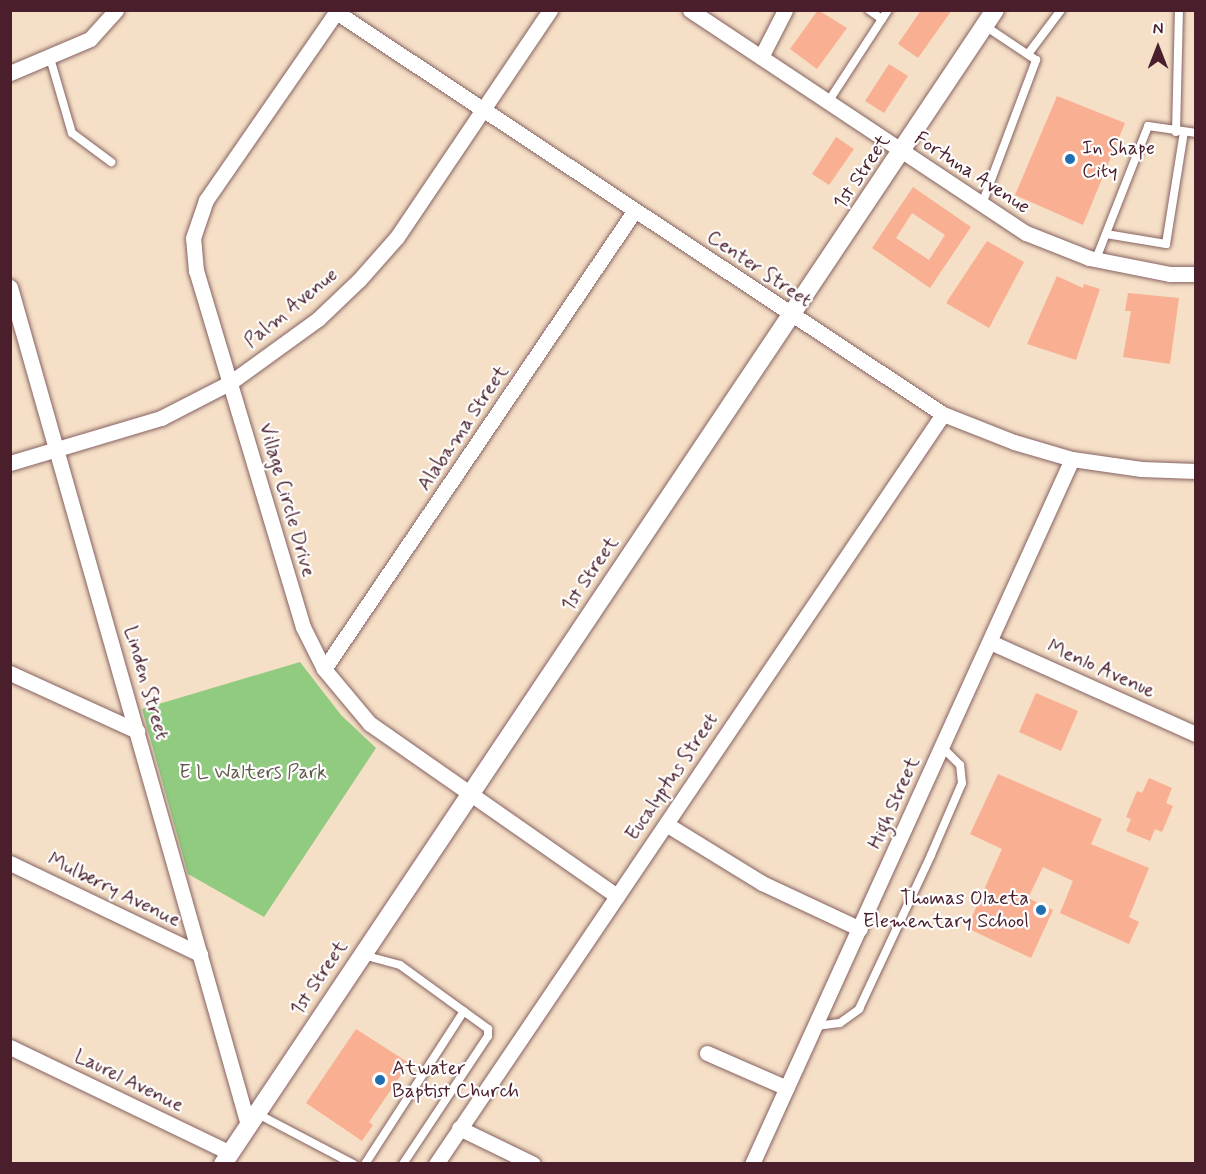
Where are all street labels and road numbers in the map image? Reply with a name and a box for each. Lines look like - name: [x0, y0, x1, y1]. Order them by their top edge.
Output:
- street label: Fortuna Avenue: [909, 126, 1035, 220]
- street label: 1st Street: [828, 130, 896, 214]
- street label: Center Street: [701, 224, 817, 314]
- street label: Palm Avenue: [238, 262, 344, 354]
- street label: Alabama Street: [412, 361, 514, 495]
- street label: Village Circle Drive: [254, 421, 320, 579]
- street label: 1st Street: [556, 532, 624, 616]
- street label: Linden Street: [118, 622, 174, 744]
- street label: Menlo Avenue: [1042, 634, 1160, 704]
- street label: Eucalyptus Street: [620, 707, 724, 847]
- street label: High Street: [863, 753, 925, 853]
- street label: Mulberry Avenue: [44, 847, 184, 933]
- street label: 1st Street: [285, 936, 353, 1020]
- street label: Laurel Avenue: [70, 1044, 188, 1118]

